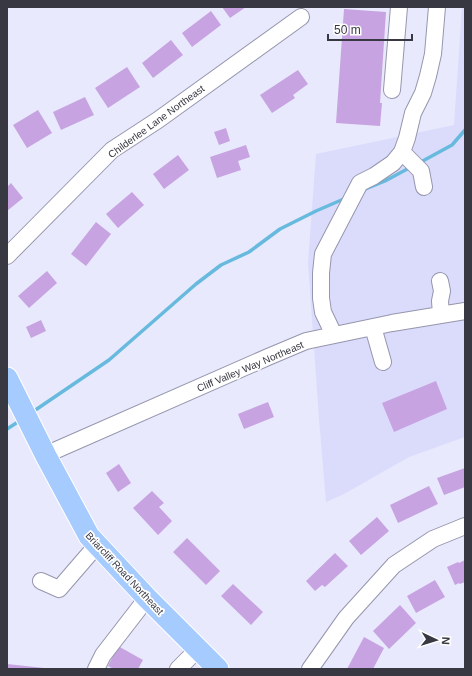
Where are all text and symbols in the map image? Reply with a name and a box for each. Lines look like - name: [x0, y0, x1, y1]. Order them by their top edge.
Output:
- scale bar: [328, 16, 412, 42]
- text: 50 m: [334, 23, 361, 37]
- street label: Childerlee Lane Northeast: [106, 83, 207, 160]
- street label: Cliff Valley Way Northeast: [195, 339, 305, 394]
- street label: Briarcliff Road Northeast: [84, 530, 166, 617]
- north arrow: [416, 620, 456, 660]
- text: N: [440, 636, 452, 645]

